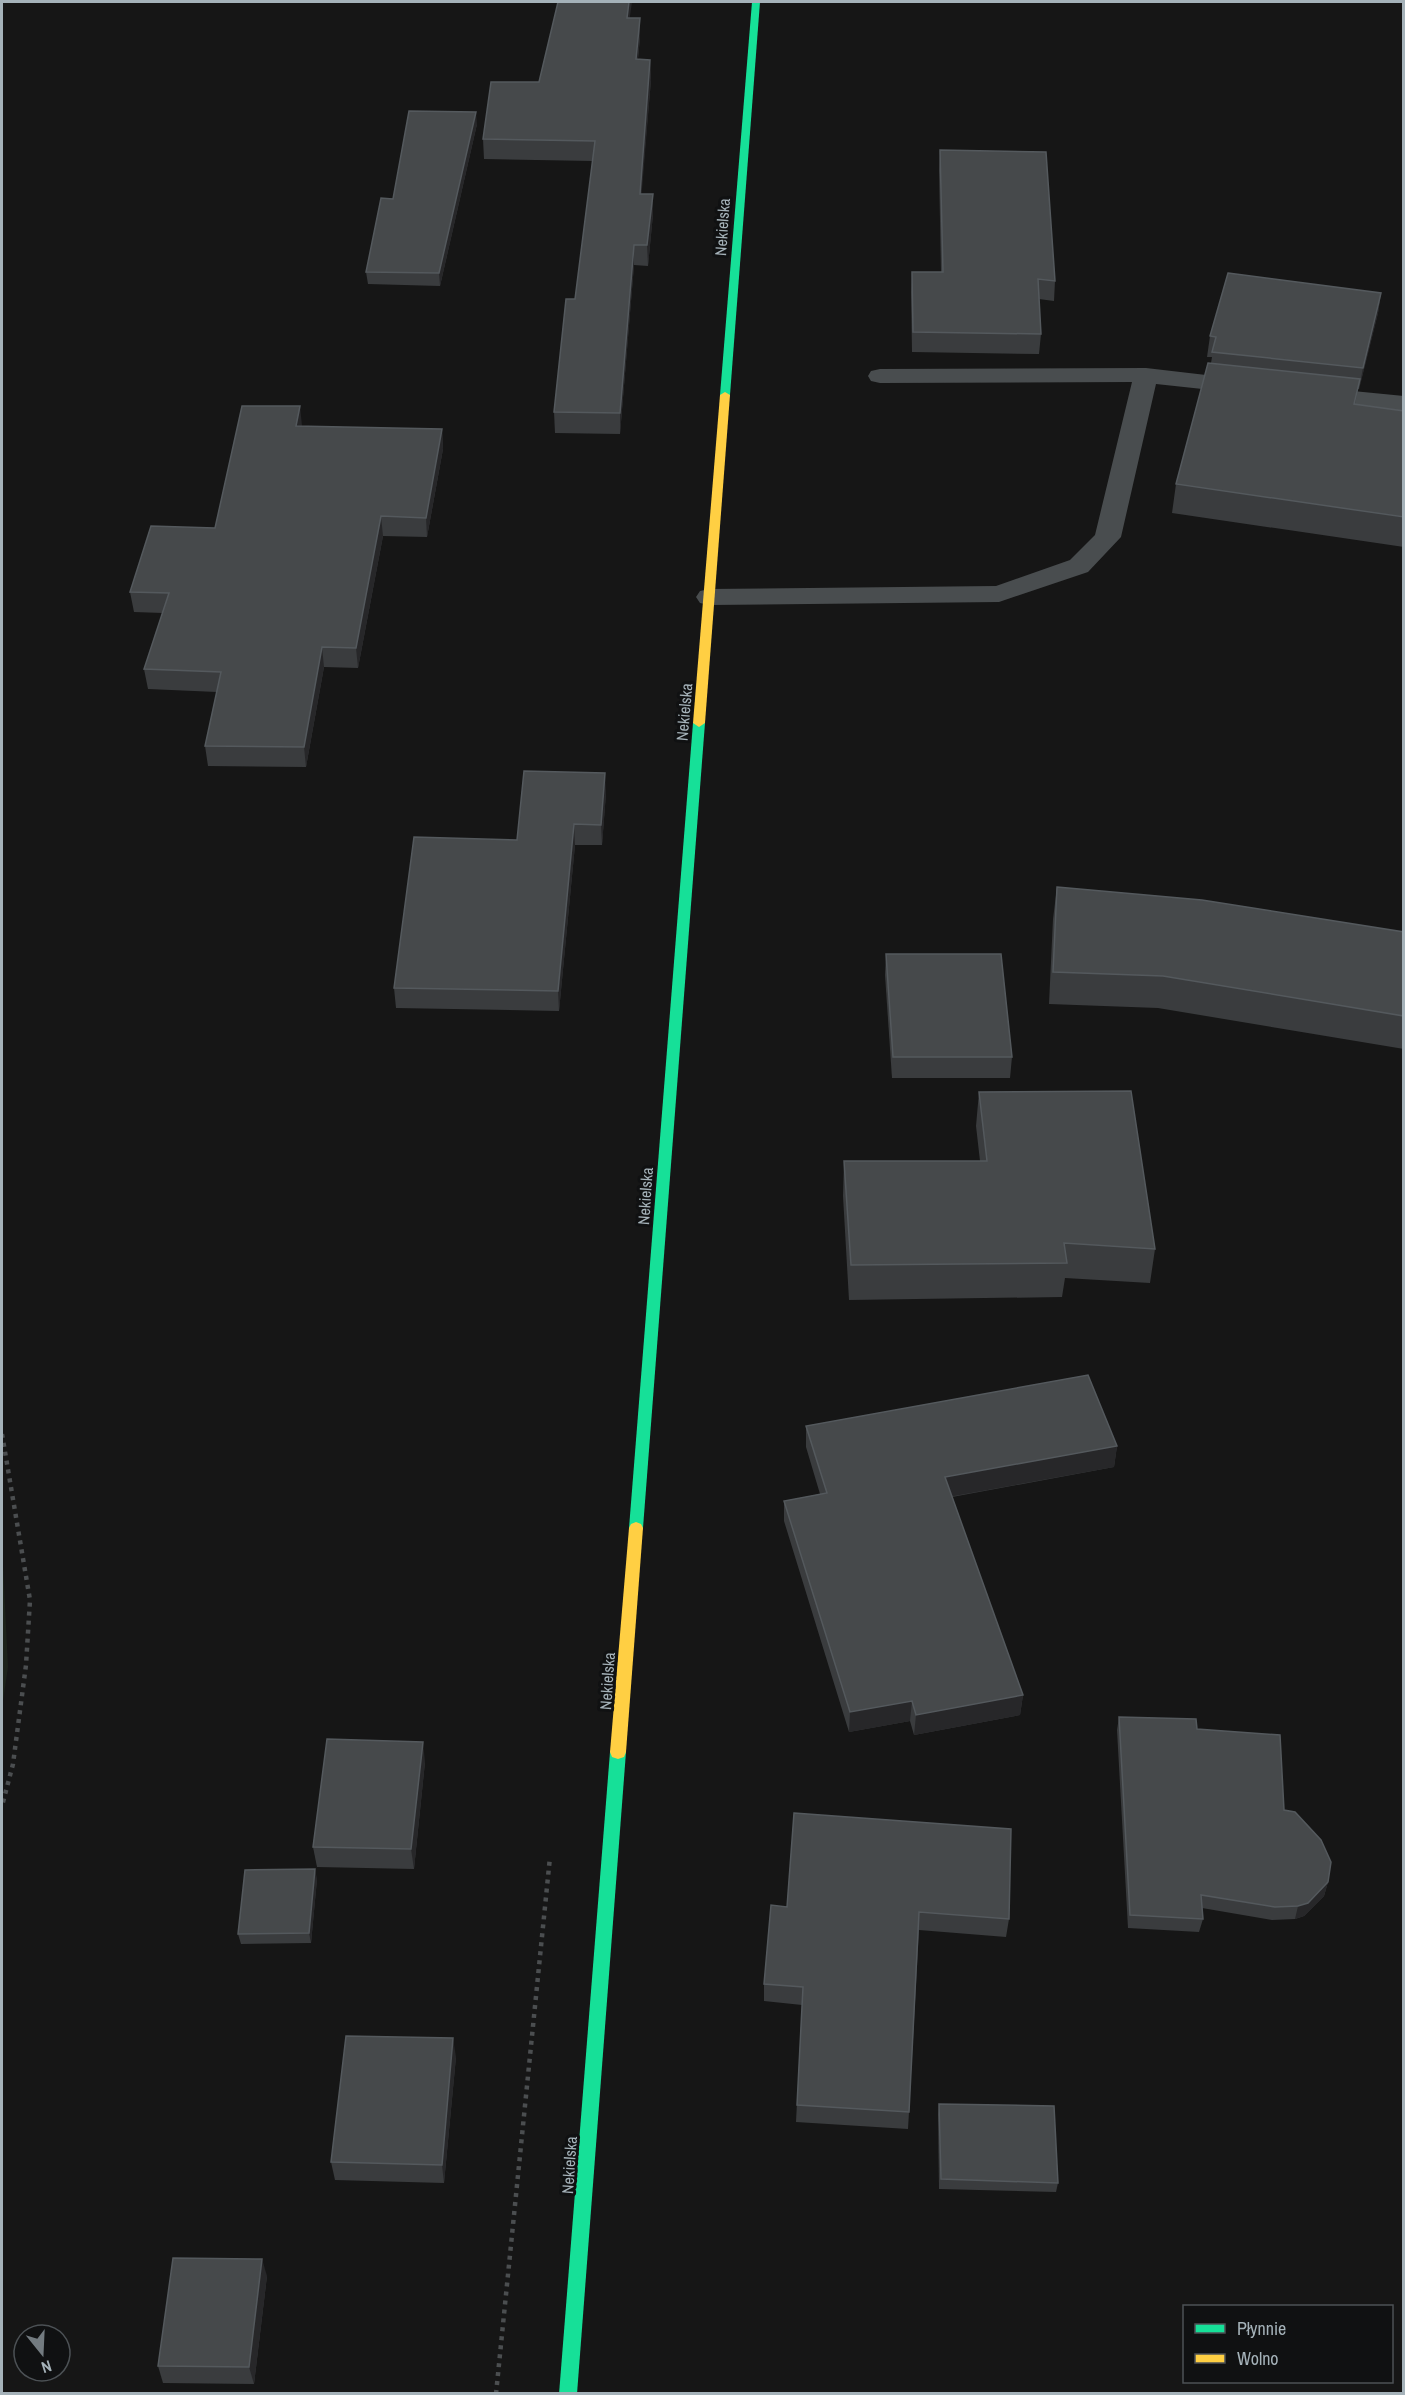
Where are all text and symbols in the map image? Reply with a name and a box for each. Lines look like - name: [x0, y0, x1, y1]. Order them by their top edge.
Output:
- street label: Nekielska: [709, 197, 735, 257]
- street label: Nekielska: [671, 682, 698, 742]
- street label: Nekielska: [632, 1166, 658, 1226]
- street label: Nekielska: [594, 1651, 620, 1711]
- street label: Nekielska: [556, 2135, 582, 2195]
- legend: [1183, 2305, 1393, 2383]
- text: Płynnie: [1237, 2316, 1286, 2341]
- north arrow: [12, 2323, 72, 2383]
- text: Wolno: [1237, 2346, 1279, 2371]
- text: N: [39, 2355, 55, 2379]

